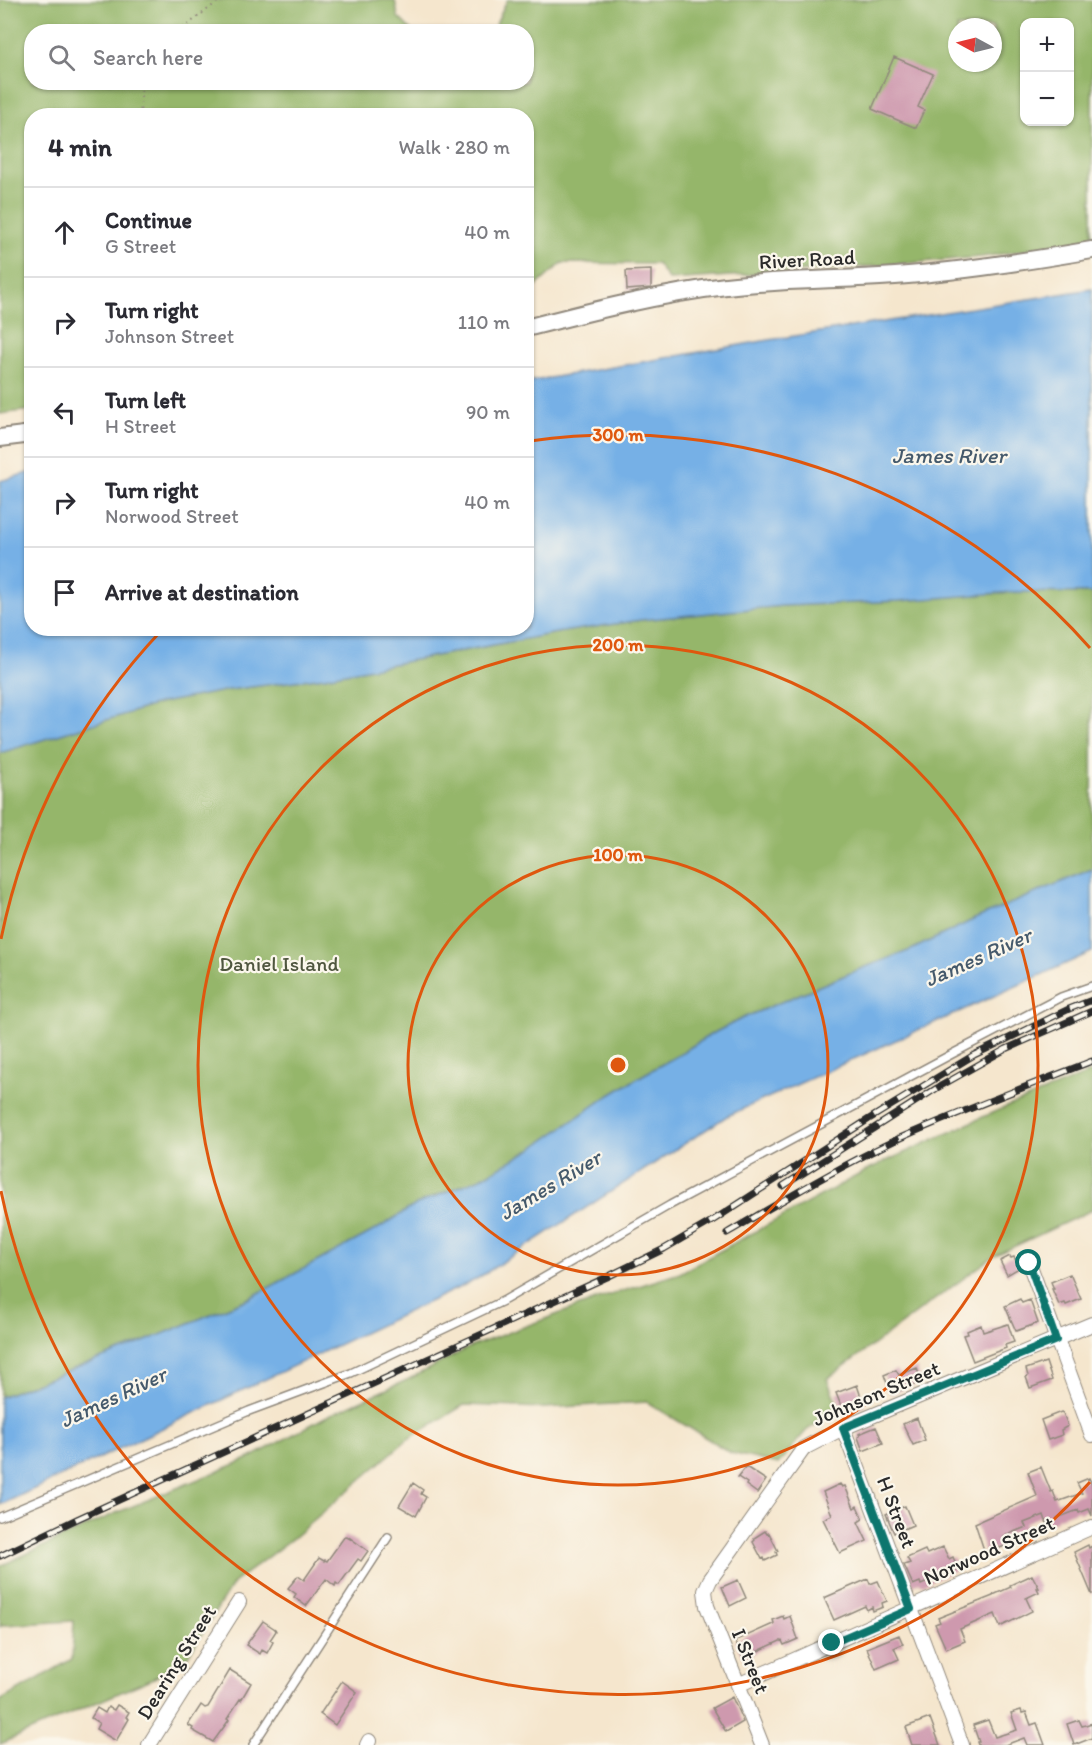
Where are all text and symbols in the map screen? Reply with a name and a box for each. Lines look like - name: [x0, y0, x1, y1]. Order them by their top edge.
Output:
- north arrow: [948, 18, 1002, 72]
- map controls: [1020, 18, 1074, 126]
- button: +: [1020, 18, 1074, 72]
- search box: [24, 24, 534, 90]
- icon: search: [45, 41, 78, 74]
- text: Search here: [93, 44, 203, 71]
- button: −: [1020, 72, 1074, 126]
- text: 4 min: [48, 131, 112, 163]
- text: Walk · 280 m: [398, 135, 510, 159]
- text: Continue: [105, 207, 192, 234]
- icon: ahead: [48, 216, 81, 249]
- text: 40 m: [464, 220, 510, 244]
- text: G Street: [105, 234, 176, 258]
- street label: River Road: [758, 244, 856, 274]
- text: Turn right: [105, 297, 199, 324]
- icon: right: [48, 306, 81, 339]
- text: 110 m: [458, 310, 510, 334]
- text: Johnson Street: [105, 324, 234, 348]
- text: Turn left: [105, 387, 186, 414]
- icon: left: [48, 396, 81, 429]
- text: 90 m: [466, 400, 510, 424]
- text: H Street: [105, 414, 176, 438]
- text: 300 m: [592, 424, 644, 446]
- water label: James River: [892, 442, 1008, 469]
- text: Turn right: [105, 477, 199, 504]
- icon: right: [48, 486, 81, 519]
- text: 40 m: [464, 490, 510, 514]
- text: Norwood Street: [105, 504, 239, 528]
- icon: arrive: [48, 576, 81, 609]
- text: Arrive at destination: [105, 579, 299, 606]
- text: 200 m: [593, 634, 644, 656]
- text: 100 m: [593, 844, 644, 866]
- water label: James River: [920, 921, 1038, 993]
- park label: Daniel Island: [219, 951, 339, 976]
- centre of rings: [608, 1055, 628, 1075]
- water label: James River: [494, 1143, 608, 1226]
- route start: [1015, 1249, 1041, 1275]
- street label: Johnson Street: [809, 1355, 943, 1431]
- water label: James River: [56, 1360, 172, 1433]
- street label: H Street: [872, 1473, 922, 1551]
- street label: Norwood Street: [920, 1510, 1058, 1590]
- street label: Dearing Street: [131, 1600, 221, 1724]
- street label: I Street: [727, 1625, 775, 1697]
- route end: [818, 1629, 844, 1655]

